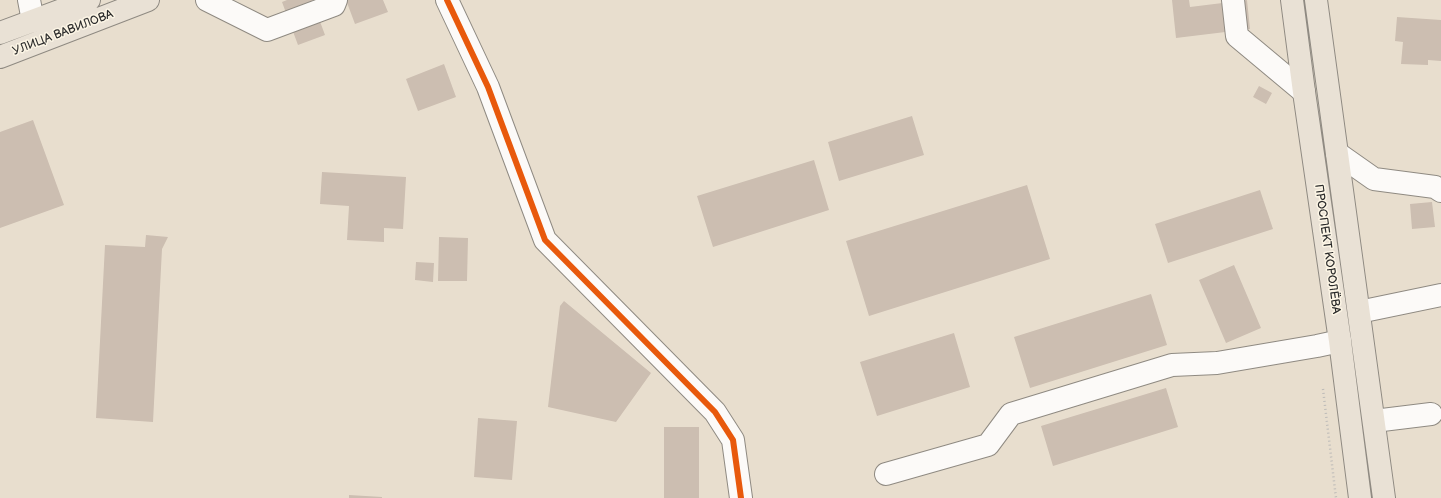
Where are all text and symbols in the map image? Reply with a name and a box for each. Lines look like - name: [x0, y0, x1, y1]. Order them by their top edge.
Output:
- street label: УЛИЦА ВАВИЛОВА: [11, 7, 115, 59]
- street label: ПРОСПЕКТ КОРОЛЁВА: [1311, 183, 1343, 315]

